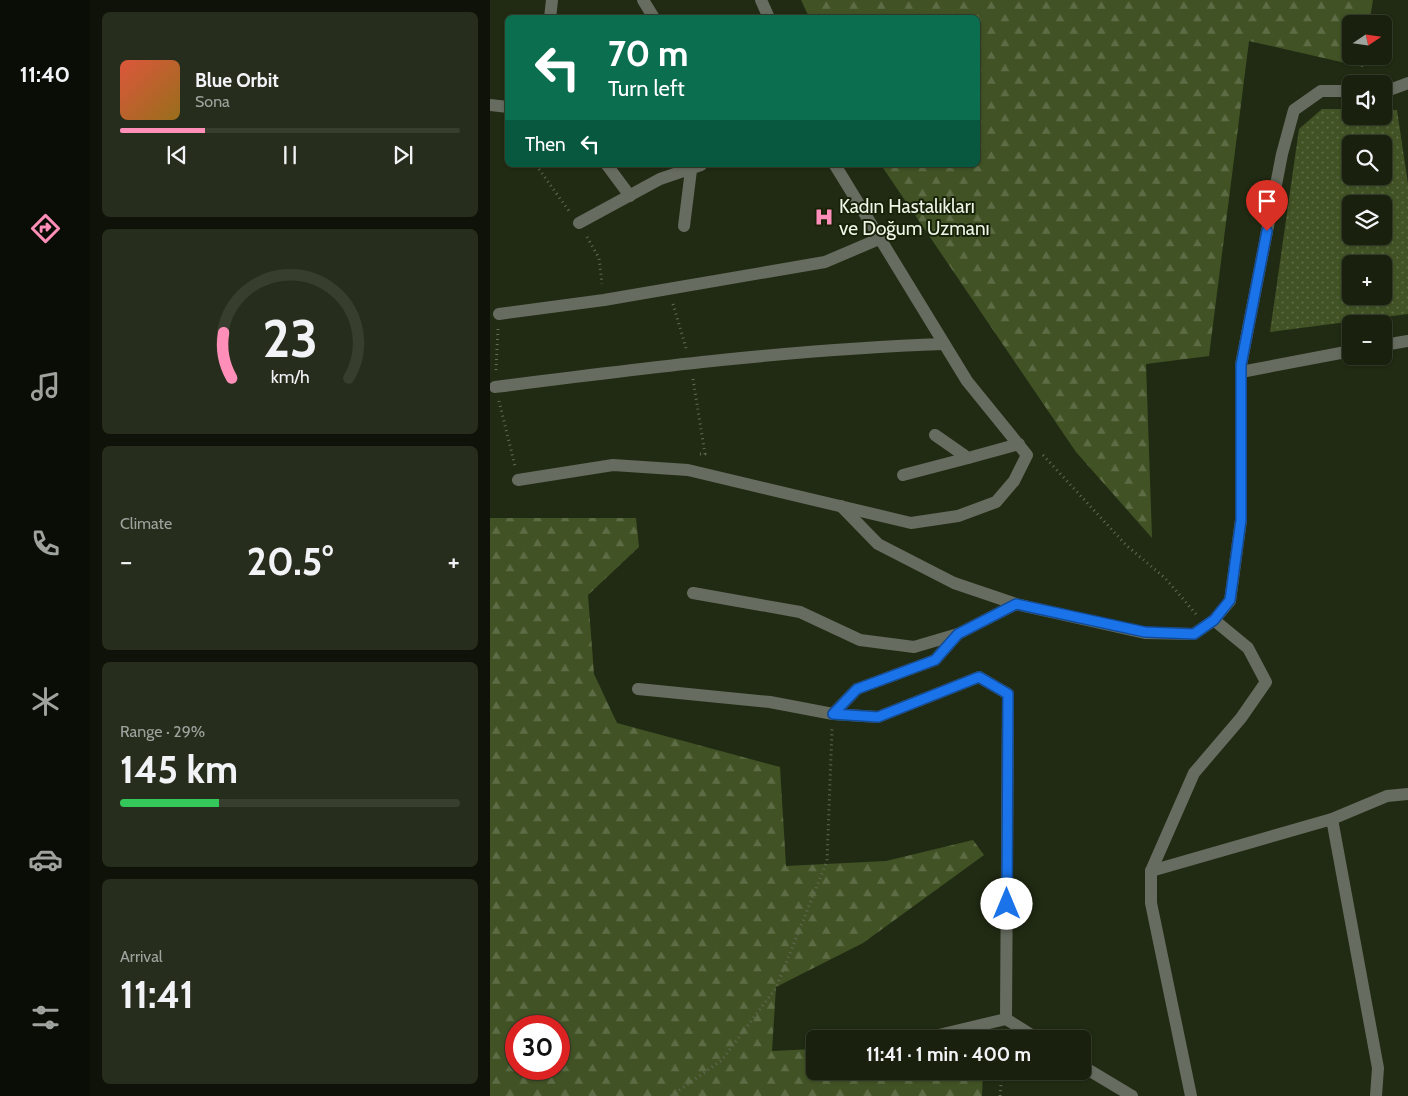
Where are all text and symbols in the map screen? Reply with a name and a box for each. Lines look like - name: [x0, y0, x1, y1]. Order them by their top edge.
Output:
- north arrow: [1342, 15, 1392, 65]
- map controls: [1342, 15, 1392, 365]
- text: 70 m: [608, 32, 689, 75]
- icon: left: [525, 35, 590, 100]
- text: 11:40: [20, 61, 70, 88]
- text: Blue Orbit: [195, 69, 279, 92]
- text: Turn left: [608, 75, 685, 102]
- button: sound: [1342, 75, 1392, 125]
- text: Sona: [195, 92, 230, 111]
- icon: left: [576, 130, 604, 158]
- text: Then: [525, 133, 566, 156]
- button: search: [1342, 135, 1392, 185]
- icon: previous: [163, 141, 191, 169]
- icon: pause: [276, 141, 304, 169]
- icon: next: [389, 141, 417, 169]
- pin: [1246, 180, 1288, 231]
- icon: arrive: [1253, 187, 1281, 215]
- place label: Kadın Hastalıkları ve Doğum Uzmanı: [839, 195, 990, 240]
- button: layers: [1342, 195, 1392, 245]
- hospital icon: Kadın Hastalıkları ve Doğum Uzmanı: [813, 206, 835, 228]
- icon: directions: [28, 211, 63, 246]
- button: +: [1342, 255, 1392, 305]
- text: 23: [262, 307, 318, 370]
- button: −: [1342, 315, 1392, 365]
- text: km/h: [270, 366, 310, 387]
- icon: music: [28, 369, 63, 404]
- text: Climate: [120, 514, 172, 533]
- icon: phone: [28, 526, 63, 561]
- text: 20.5°: [247, 538, 333, 585]
- text: −: [120, 544, 132, 578]
- text: +: [448, 544, 460, 578]
- icon: climate: [28, 684, 63, 719]
- text: Range · 29%: [120, 722, 205, 741]
- text: 145 km: [120, 746, 238, 793]
- icon: car: [28, 842, 63, 877]
- position arrow: [980, 877, 1032, 929]
- text: Arrival: [120, 947, 163, 966]
- text: 11:41: [120, 971, 194, 1018]
- icon: filters: [28, 1000, 63, 1035]
- speed limit sign: 30: [505, 1015, 570, 1080]
- text: 11:41 · 1 min · 400 m: [866, 1043, 1031, 1066]

